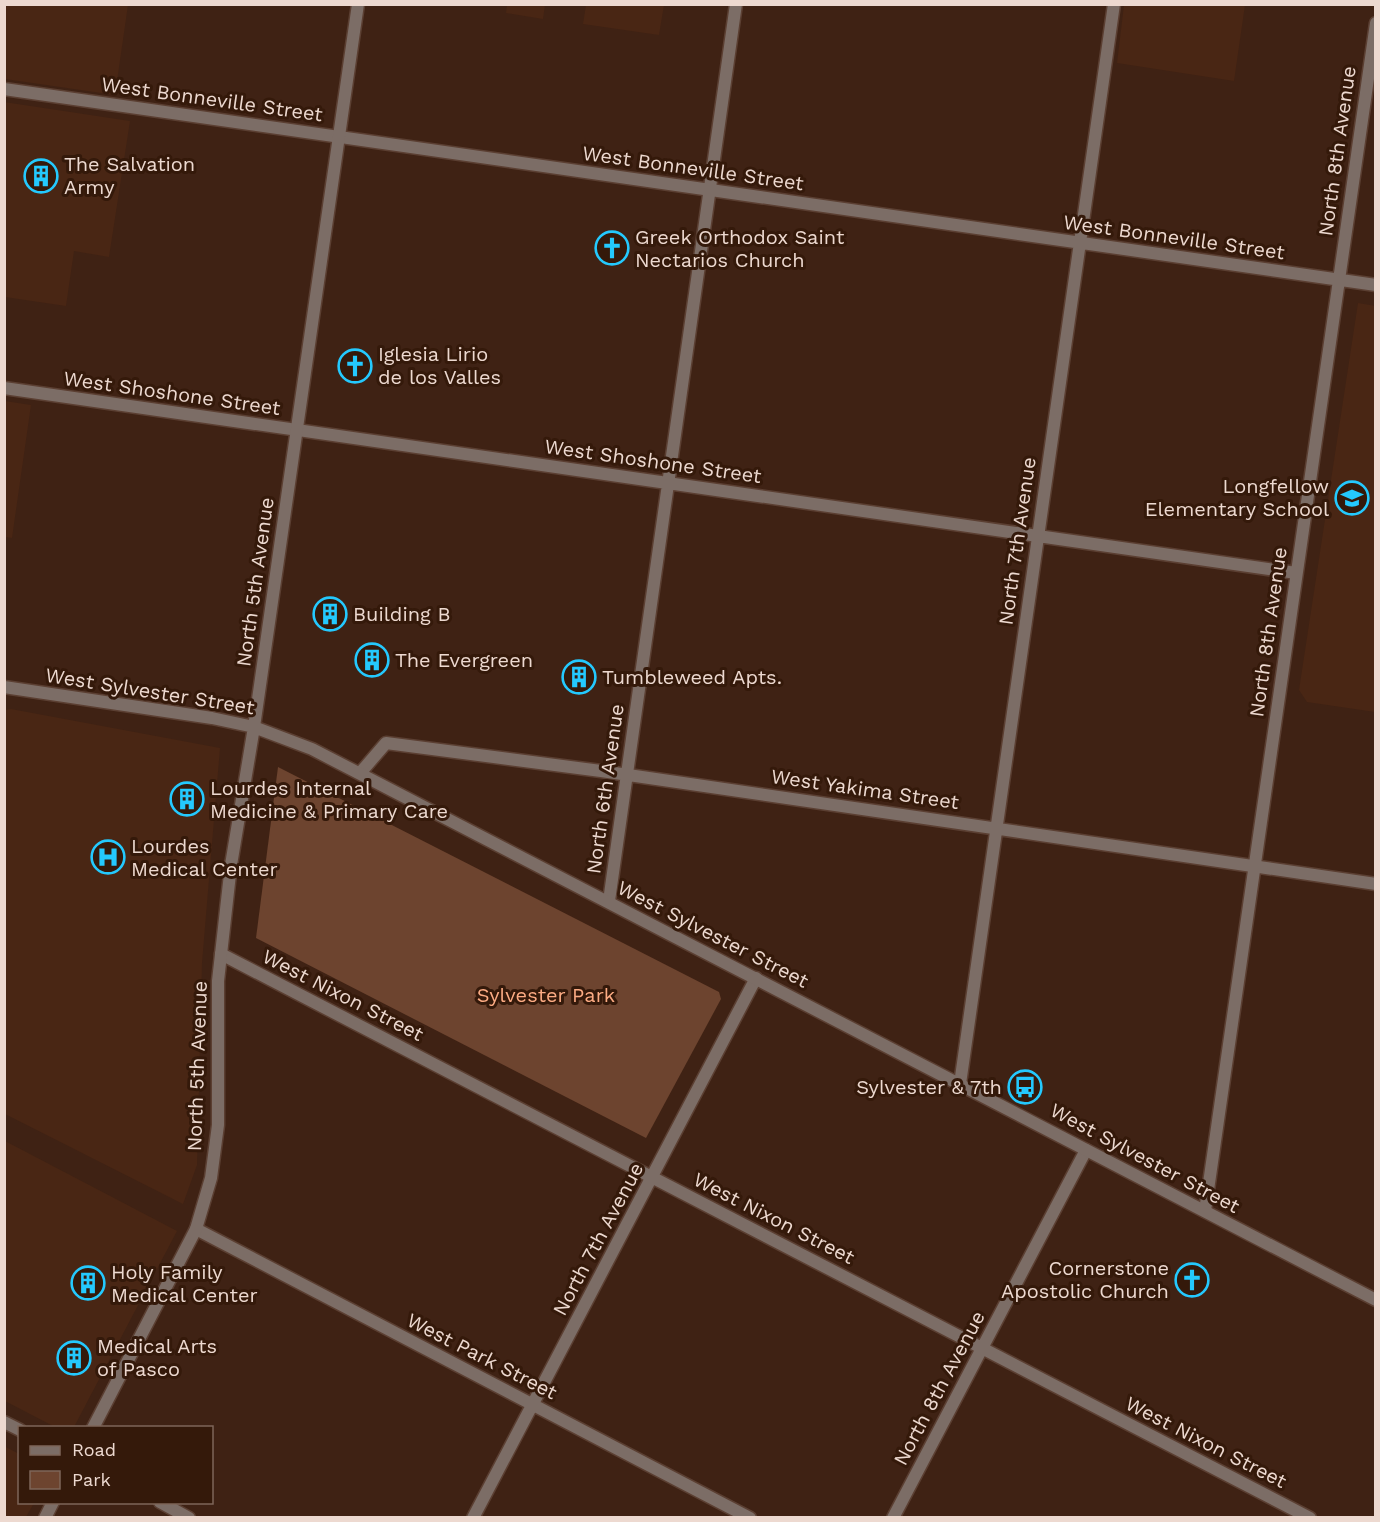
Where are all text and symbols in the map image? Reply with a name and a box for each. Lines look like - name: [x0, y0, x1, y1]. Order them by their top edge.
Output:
- street label: North 8th Avenue: [1313, 64, 1361, 238]
- street label: West Bonneville Street: [100, 72, 325, 127]
- street label: West Bonneville Street: [581, 141, 806, 196]
- place label: The Salvation Army: [64, 152, 195, 199]
- building icon: The Salvation Army: [23, 158, 59, 194]
- street label: West Bonneville Street: [1062, 210, 1287, 265]
- place label: Greek Orthodox Saint Nectarios Church: [635, 225, 845, 272]
- church icon: Greek Orthodox Saint Nectarios Church: [594, 230, 630, 266]
- place label: Iglesia Lirio de los Valles: [378, 342, 501, 389]
- church icon: Iglesia Lirio de los Valles: [337, 348, 373, 384]
- street label: West Shoshone Street: [62, 366, 283, 420]
- street label: West Shoshone Street: [543, 434, 764, 488]
- street label: North 7th Avenue: [993, 455, 1041, 627]
- place label: Longfellow Elementary School: [1145, 474, 1329, 521]
- school or university icon: Longfellow Elementary School: [1334, 480, 1370, 516]
- street label: North 5th Avenue: [231, 496, 279, 668]
- street label: North 8th Avenue: [1244, 545, 1292, 719]
- building icon: Building B: [312, 596, 348, 632]
- place label: Building B: [353, 602, 451, 626]
- building icon: The Evergreen: [354, 642, 390, 678]
- place label: The Evergreen: [395, 648, 533, 672]
- building icon: Tumbleweed Apts.: [561, 659, 597, 695]
- street label: West Sylvester Street: [44, 663, 257, 719]
- place label: Tumbleweed Apts.: [602, 665, 782, 689]
- street label: North 6th Avenue: [581, 702, 629, 876]
- street label: West Yakima Street: [769, 764, 961, 814]
- place label: Lourdes Internal Medicine & Primary Care: [210, 776, 448, 823]
- building icon: Lourdes Internal Medicine & Primary Care: [169, 781, 205, 817]
- place label: Lourdes Medical Center: [131, 834, 278, 881]
- hospital icon: Lourdes Medical Center: [90, 839, 126, 875]
- street label: West Sylvester Street: [613, 875, 813, 993]
- street label: West Nixon Street: [258, 944, 428, 1046]
- street label: North 5th Avenue: [182, 980, 212, 1152]
- park label: Sylvester Park: [477, 983, 615, 1007]
- bus stop icon: Sylvester & 7th: [1007, 1069, 1043, 1105]
- place label: Sylvester & 7th: [856, 1075, 1002, 1099]
- street label: West Sylvester Street: [1046, 1098, 1244, 1218]
- street label: North 7th Avenue: [548, 1158, 648, 1320]
- street label: West Nixon Street: [689, 1167, 859, 1269]
- place label: Cornerstone Apostolic Church: [1001, 1256, 1169, 1303]
- place label: Holy Family Medical Center: [111, 1260, 258, 1307]
- church icon: Cornerstone Apostolic Church: [1174, 1262, 1210, 1298]
- building icon: Holy Family Medical Center: [70, 1265, 106, 1301]
- street label: North 8th Avenue: [888, 1307, 990, 1469]
- street label: West Park Street: [403, 1308, 562, 1405]
- place label: Medical Arts of Pasco: [97, 1334, 217, 1381]
- building icon: Medical Arts of Pasco: [56, 1340, 92, 1376]
- street label: West Nixon Street: [1121, 1391, 1291, 1493]
- legend: [18, 1426, 213, 1504]
- text: Road: [72, 1439, 116, 1460]
- text: Park: [72, 1469, 111, 1490]

